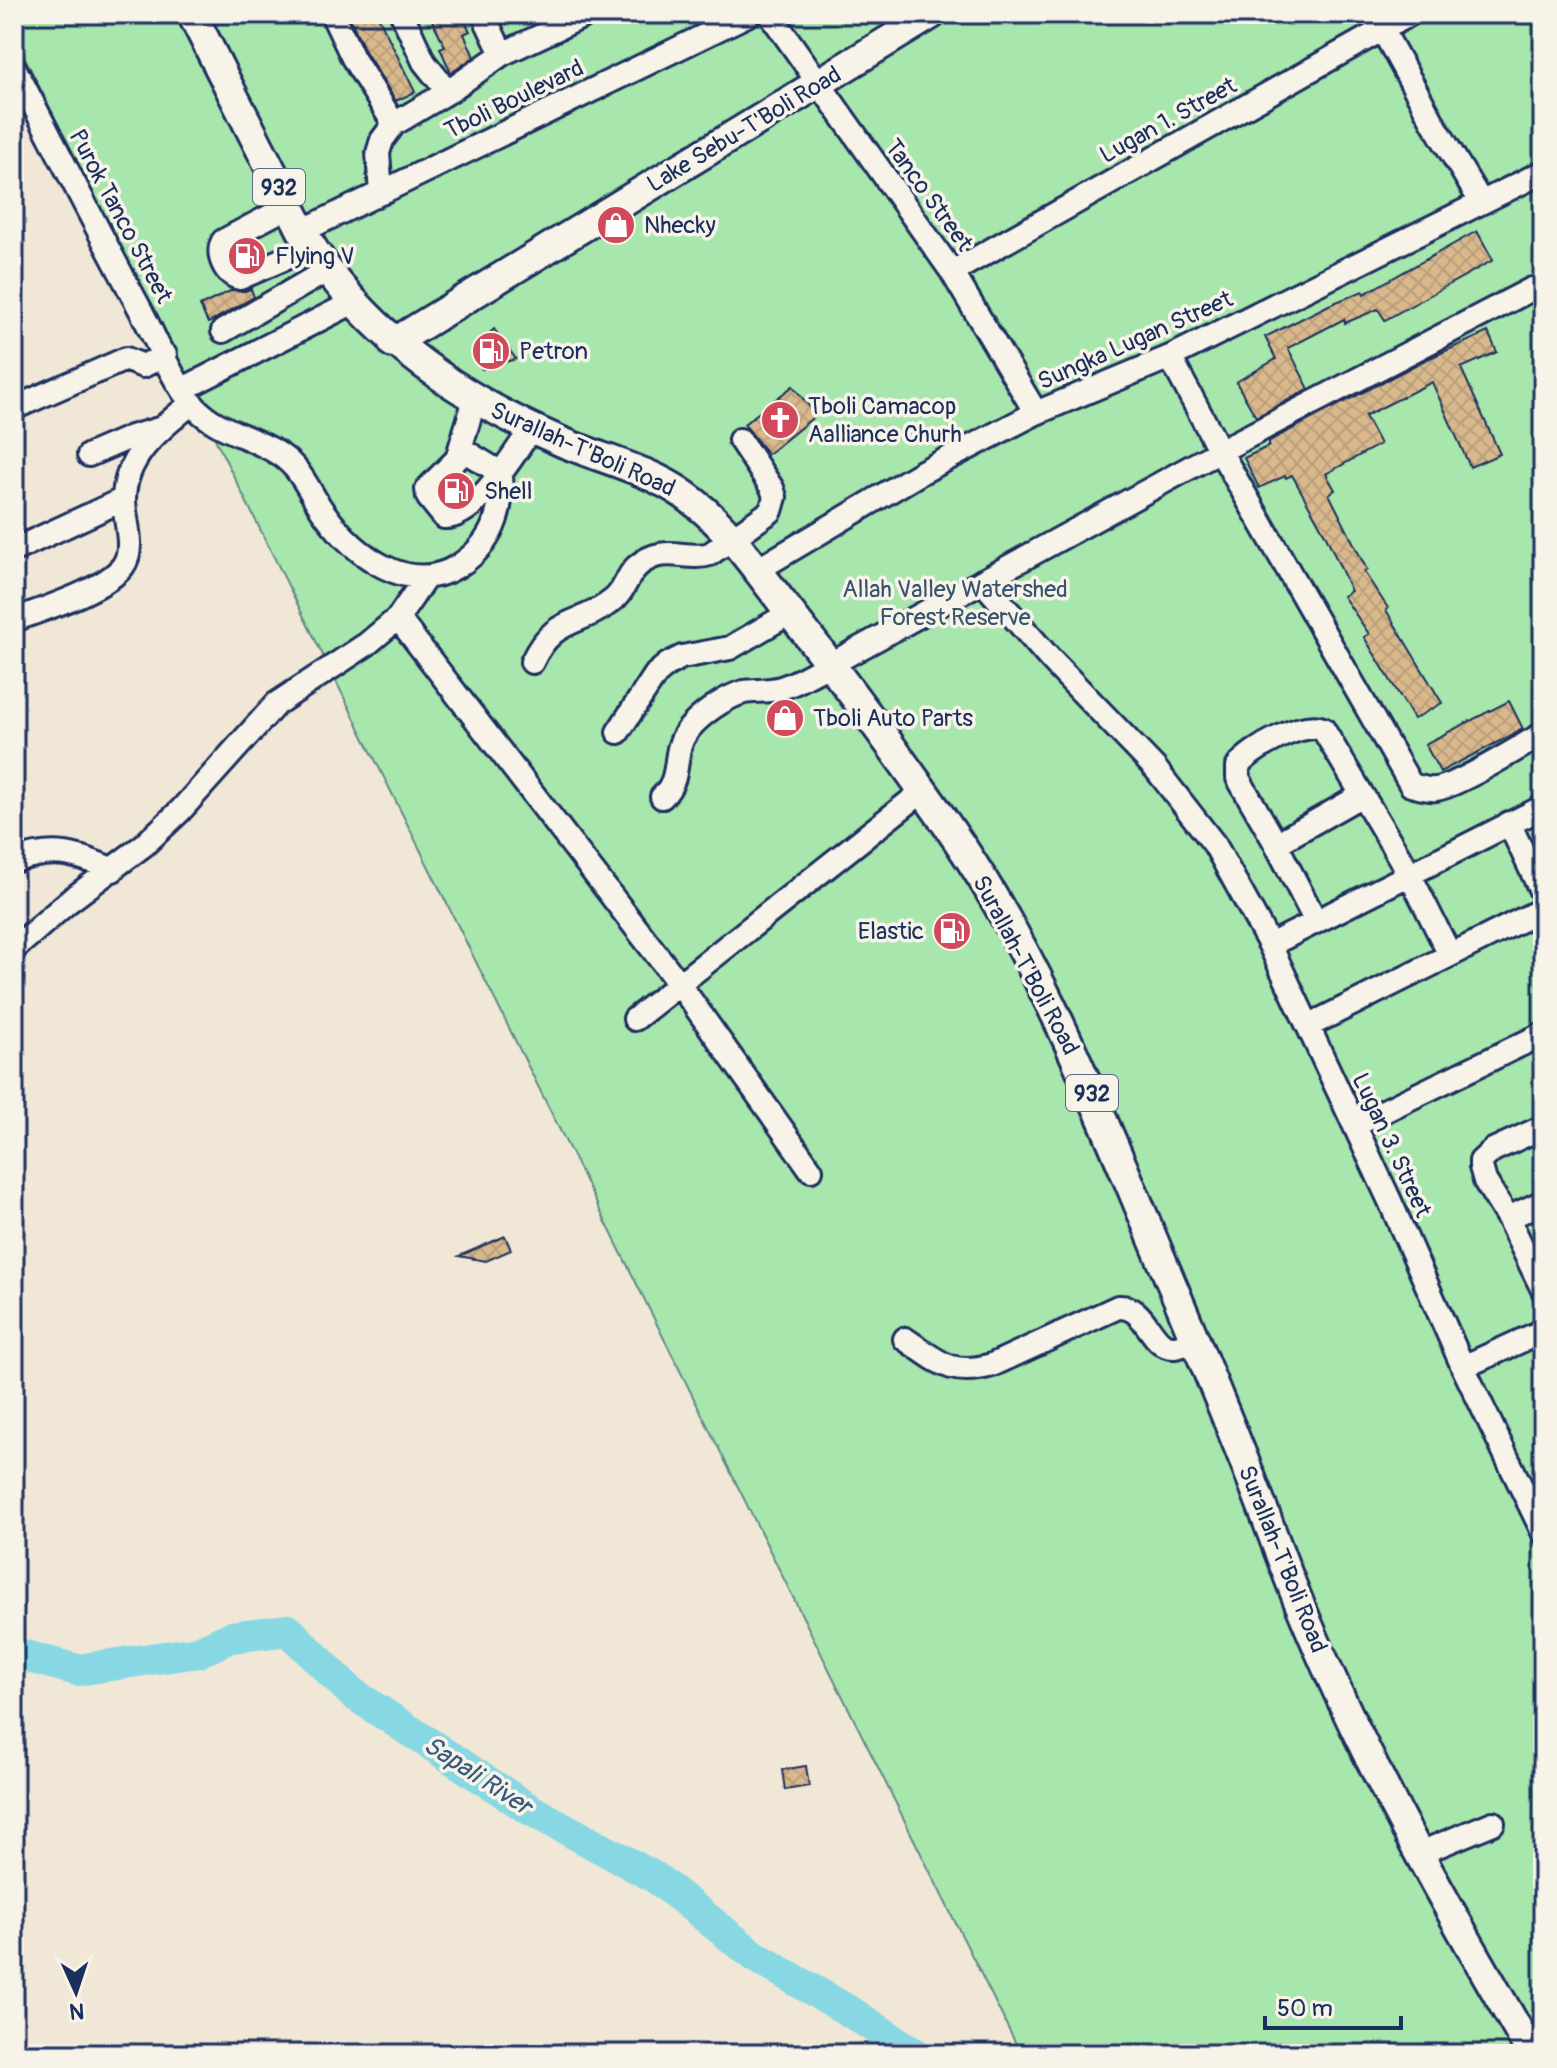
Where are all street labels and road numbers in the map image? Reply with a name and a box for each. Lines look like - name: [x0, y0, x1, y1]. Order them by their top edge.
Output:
- street label: Tboli Boulevard: [440, 53, 588, 146]
- street label: Lake Sebu-T'Boli Road: [642, 60, 846, 199]
- street label: Lugan 1. Street: [1095, 71, 1242, 170]
- street label: Purok Tanco Street: [62, 124, 179, 308]
- street label: Tanco Street: [878, 134, 979, 257]
- road number: 932: [253, 169, 305, 205]
- street label: Sungka Lugan Street: [1033, 284, 1237, 396]
- street label: Surallah-T'Boli Road: [486, 396, 680, 503]
- street label: Surallah-T'Boli Road: [966, 870, 1085, 1060]
- street label: Lugan 3. Street: [1345, 1068, 1438, 1222]
- road number: 932: [1066, 1075, 1118, 1111]
- street label: Surallah-T'Boli Road: [1232, 1461, 1333, 1657]

